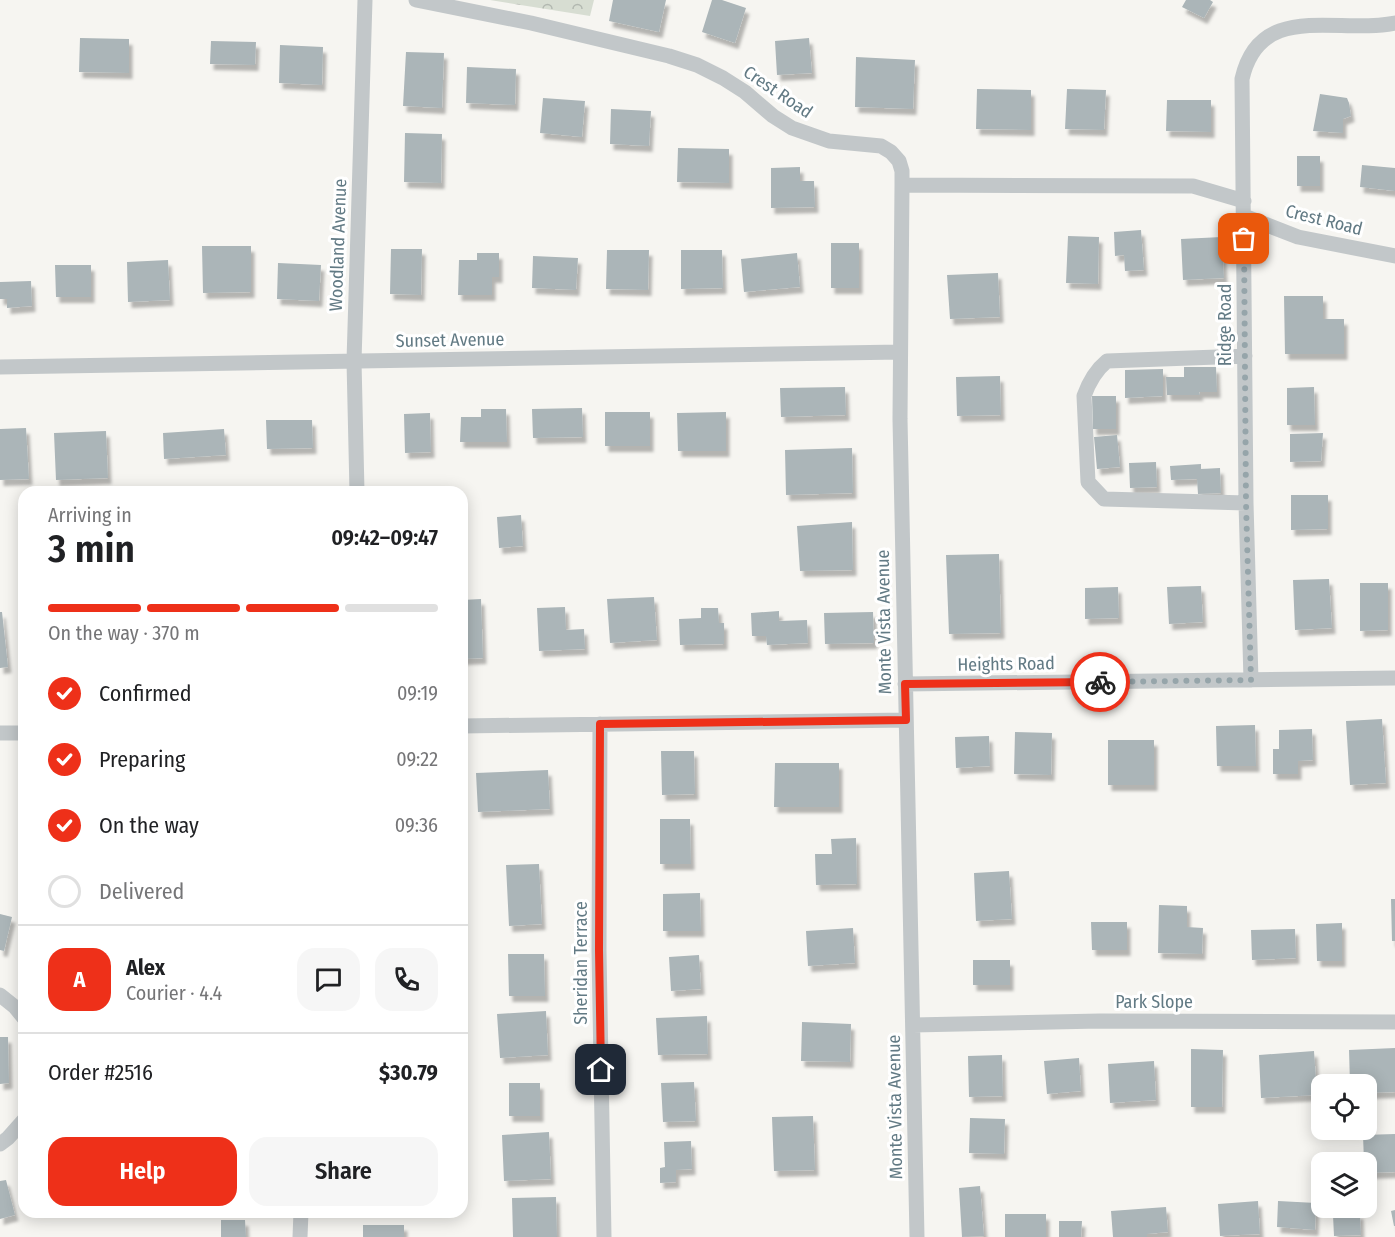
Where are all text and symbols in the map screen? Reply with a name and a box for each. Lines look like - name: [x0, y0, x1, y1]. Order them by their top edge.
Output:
- street label: Crest Road: [739, 61, 817, 123]
- street label: Woodland Avenue: [325, 178, 351, 312]
- street label: Crest Road: [1283, 200, 1365, 240]
- pin: [1218, 213, 1269, 264]
- icon: bag: [1227, 222, 1260, 255]
- street label: Ridge Road: [1214, 284, 1236, 366]
- street label: Sunset Avenue: [396, 328, 505, 352]
- text: Arriving in: [48, 503, 132, 527]
- text: 09:42–09:47: [331, 524, 438, 551]
- text: 3 min: [48, 526, 135, 572]
- street label: Monte Vista Avenue: [872, 549, 896, 695]
- text: On the way · 370 m: [48, 621, 200, 645]
- street label: Heights Road: [957, 652, 1055, 676]
- courier: [1070, 652, 1130, 712]
- icon: bike: [1084, 666, 1117, 699]
- icon: check: [48, 677, 81, 710]
- text: Confirmed: [99, 680, 192, 707]
- text: 09:19: [397, 681, 438, 705]
- icon: check: [48, 743, 81, 776]
- text: Preparing: [99, 746, 185, 773]
- text: 09:22: [396, 747, 438, 771]
- icon: check: [48, 809, 81, 842]
- text: On the way: [99, 812, 199, 839]
- text: 09:36: [395, 813, 438, 837]
- text: Delivered: [99, 878, 184, 905]
- street label: Sheridan Terrace: [570, 901, 592, 1025]
- button: chat: [297, 948, 360, 1011]
- button: phone: [375, 948, 438, 1011]
- text: Alex: [126, 954, 165, 981]
- text: A: [74, 966, 85, 993]
- text: Courier · 4.4: [126, 981, 222, 1005]
- street label: Park Slope: [1115, 991, 1193, 1013]
- street label: Monte Vista Avenue: [883, 1034, 907, 1180]
- pin: [575, 1044, 626, 1095]
- icon: home: [584, 1053, 617, 1086]
- text: Order #2516: [48, 1059, 153, 1086]
- text: $30.79: [379, 1059, 438, 1086]
- map controls: [1311, 1074, 1377, 1218]
- button: locate: [1311, 1074, 1377, 1140]
- button: Help: [48, 1137, 237, 1206]
- button: Share: [249, 1137, 438, 1206]
- button: layers: [1311, 1152, 1377, 1218]

